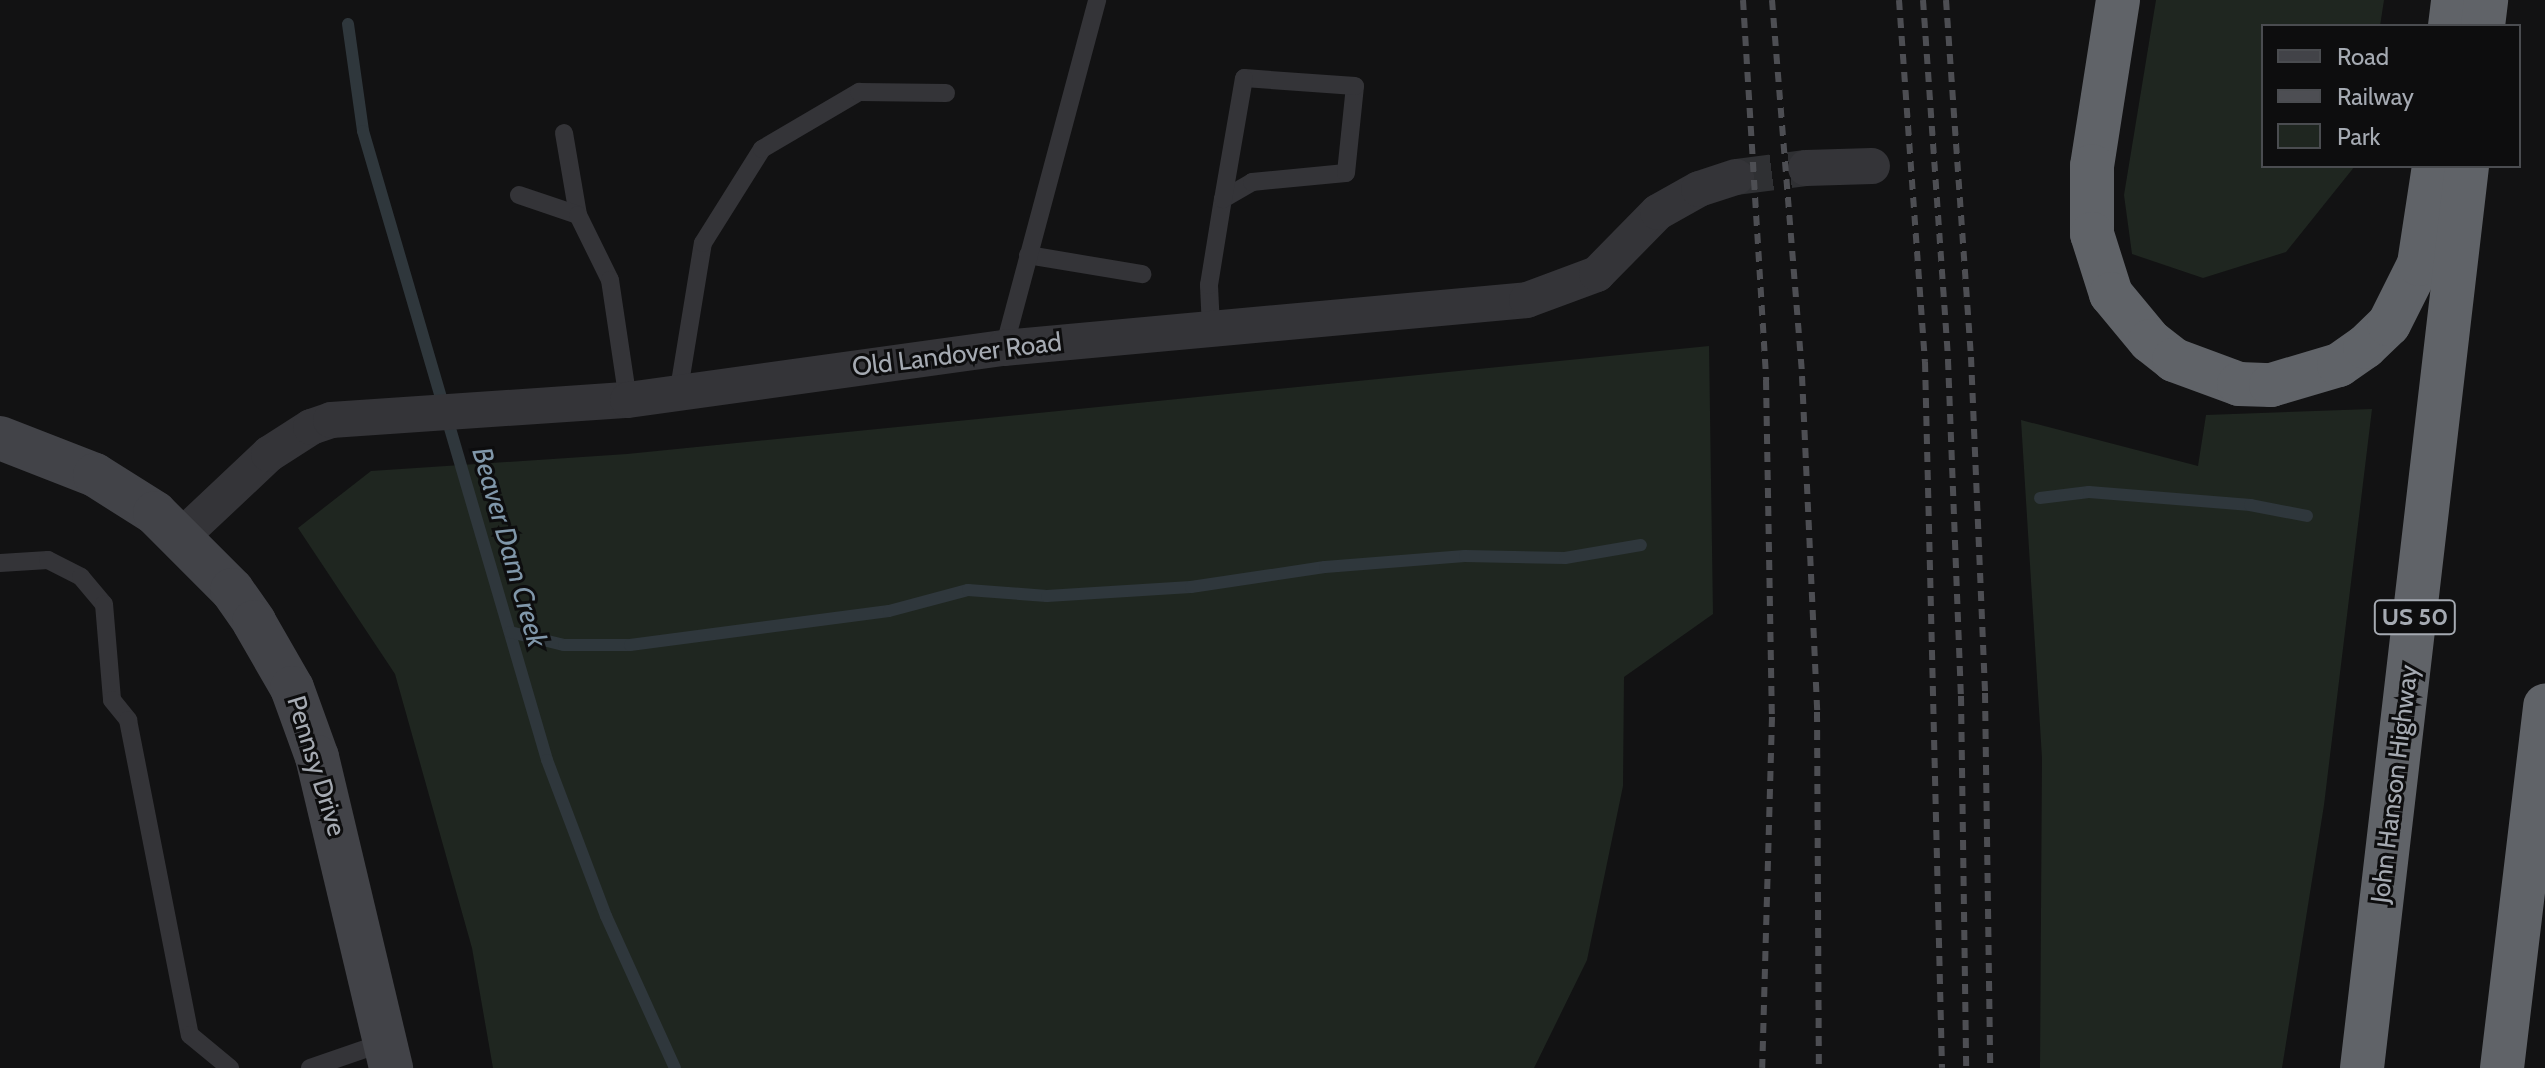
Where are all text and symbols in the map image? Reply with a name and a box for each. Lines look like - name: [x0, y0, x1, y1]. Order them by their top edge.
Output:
- legend: [2261, 24, 2521, 168]
- text: Road: [2337, 42, 2389, 71]
- text: Railway: [2337, 82, 2414, 111]
- text: Park: [2337, 122, 2380, 151]
- street label: Old Landover Road: [850, 327, 1064, 383]
- water label: Beaver Dam Creek: [465, 443, 555, 651]
- road number: US 50: [2373, 597, 2457, 637]
- street label: John Hanson Highway: [2365, 663, 2425, 905]
- street label: Pennsy Drive: [280, 692, 352, 840]

